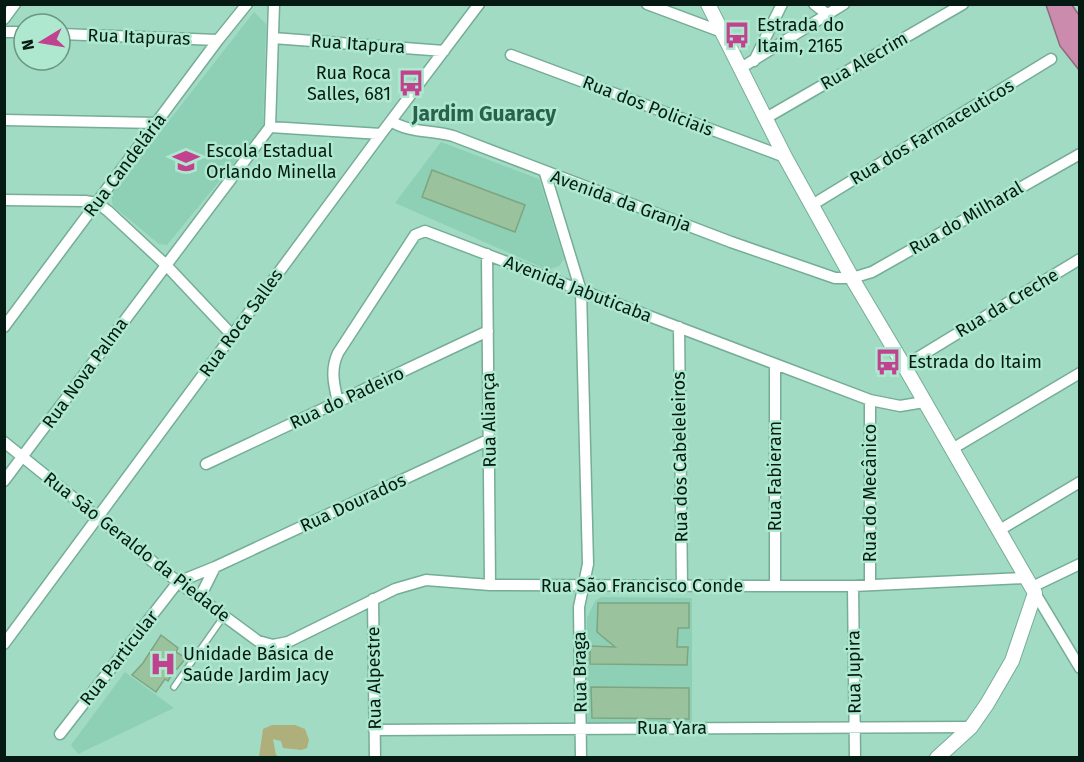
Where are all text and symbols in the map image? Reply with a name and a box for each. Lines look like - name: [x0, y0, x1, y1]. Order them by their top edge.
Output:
- north arrow: [12, 12, 72, 72]
- place label: Estrada do Itaim, 2165: [757, 14, 844, 57]
- bus stop icon: Estrada do Itaim, 2165: [722, 20, 752, 50]
- street label: Rua Itapuras: [87, 24, 191, 50]
- street label: Rua Alecrim: [816, 27, 912, 95]
- street label: Rua Itapura: [310, 30, 406, 58]
- text: N: [17, 38, 38, 52]
- place label: Rua Roca Salles, 681: [307, 62, 391, 105]
- bus stop icon: Rua Roca Salles, 681: [396, 68, 426, 98]
- street label: Rua dos Policiais: [580, 71, 716, 141]
- street label: Rua dos Farmaceuticos: [846, 74, 1018, 190]
- district label: Jardim Guaracy: [411, 101, 556, 127]
- street label: Rua Candelária: [79, 109, 171, 221]
- place label: Escola Estadual Orlando Minella: [206, 140, 337, 183]
- school or university icon: Escola Estadual Orlando Minella: [171, 146, 201, 176]
- street label: Avenida da Granja: [548, 165, 694, 237]
- street label: Rua do Milharal: [905, 177, 1027, 259]
- street label: Avenida Jabuticaba: [501, 251, 655, 327]
- street label: Rua da Creche: [952, 264, 1062, 342]
- street label: Rua Roca Salles: [194, 265, 288, 381]
- street label: Rua Nova Palma: [37, 313, 133, 433]
- bus stop icon: Estrada do Itaim: [873, 347, 903, 377]
- place label: Estrada do Itaim: [908, 351, 1042, 373]
- street label: Rua do Padeiro: [286, 362, 408, 434]
- street label: Rua dos Cabeleleiros: [668, 371, 692, 543]
- street label: Rua Aliança: [477, 372, 501, 468]
- street label: Rua Fabieram: [764, 421, 786, 531]
- street label: Rua do Mecânico: [859, 424, 881, 562]
- street label: Rua São Geraldo da Piedade: [39, 467, 235, 627]
- street label: Rua Dourados: [297, 469, 409, 537]
- street label: Rua São Francisco Conde: [541, 575, 743, 597]
- street label: Rua Particular: [75, 606, 163, 710]
- street label: Rua Alpestre: [362, 626, 386, 730]
- street label: Rua Jupira: [842, 630, 866, 714]
- street label: Rua Braga: [568, 631, 592, 713]
- place label: Unidade Básica de Saúde Jardim Jacy: [183, 643, 334, 686]
- hospital icon: Unidade Básica de Saúde Jardim Jacy: [148, 649, 178, 679]
- street label: Rua Yara: [637, 717, 707, 739]

